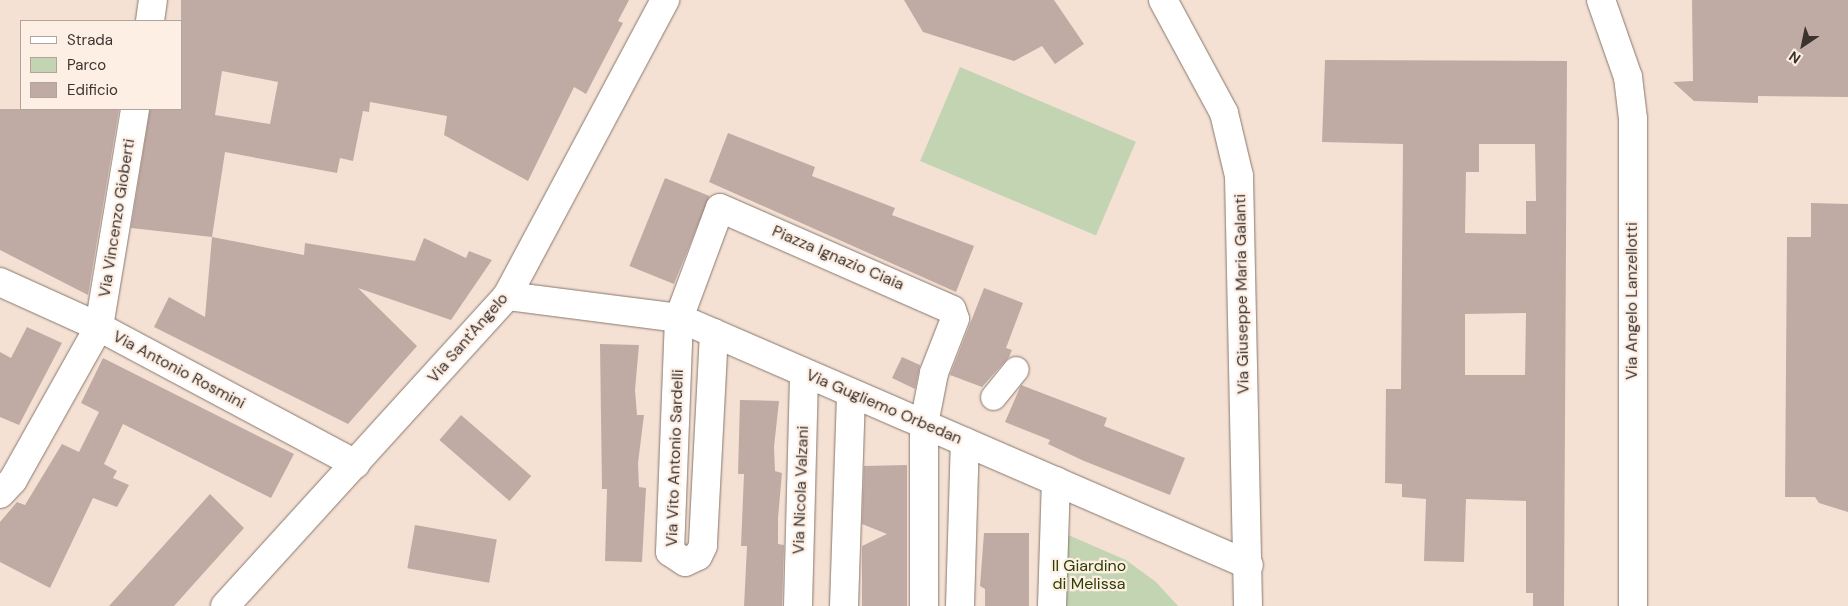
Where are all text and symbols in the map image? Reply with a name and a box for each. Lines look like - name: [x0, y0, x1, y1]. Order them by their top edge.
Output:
- legend: [20, 20, 182, 110]
- north arrow: [1778, 20, 1828, 70]
- text: Strada: [67, 30, 113, 50]
- text: N: [1785, 47, 1804, 68]
- text: Parco: [67, 55, 106, 75]
- text: Edificio: [67, 80, 118, 100]
- street label: Via Vincenzo Gioberti: [95, 137, 139, 299]
- street label: Via Giuseppe Maria Galanti: [1231, 194, 1253, 394]
- street label: Piazza Ignazio Ciaia: [769, 222, 907, 294]
- street label: Via Angelo Lanzellotti: [1622, 222, 1642, 380]
- street label: Via Sant'Angelo: [424, 289, 512, 387]
- street label: Via Antonio Rosmini: [109, 327, 249, 413]
- street label: Via Gugliemo Orbedan: [803, 365, 965, 449]
- street label: Via Vito Antonio Sardelli: [662, 369, 688, 547]
- street label: Via Nicola Valzani: [789, 425, 813, 555]
- park label: Il Giardino di Melissa: [1052, 556, 1126, 594]

